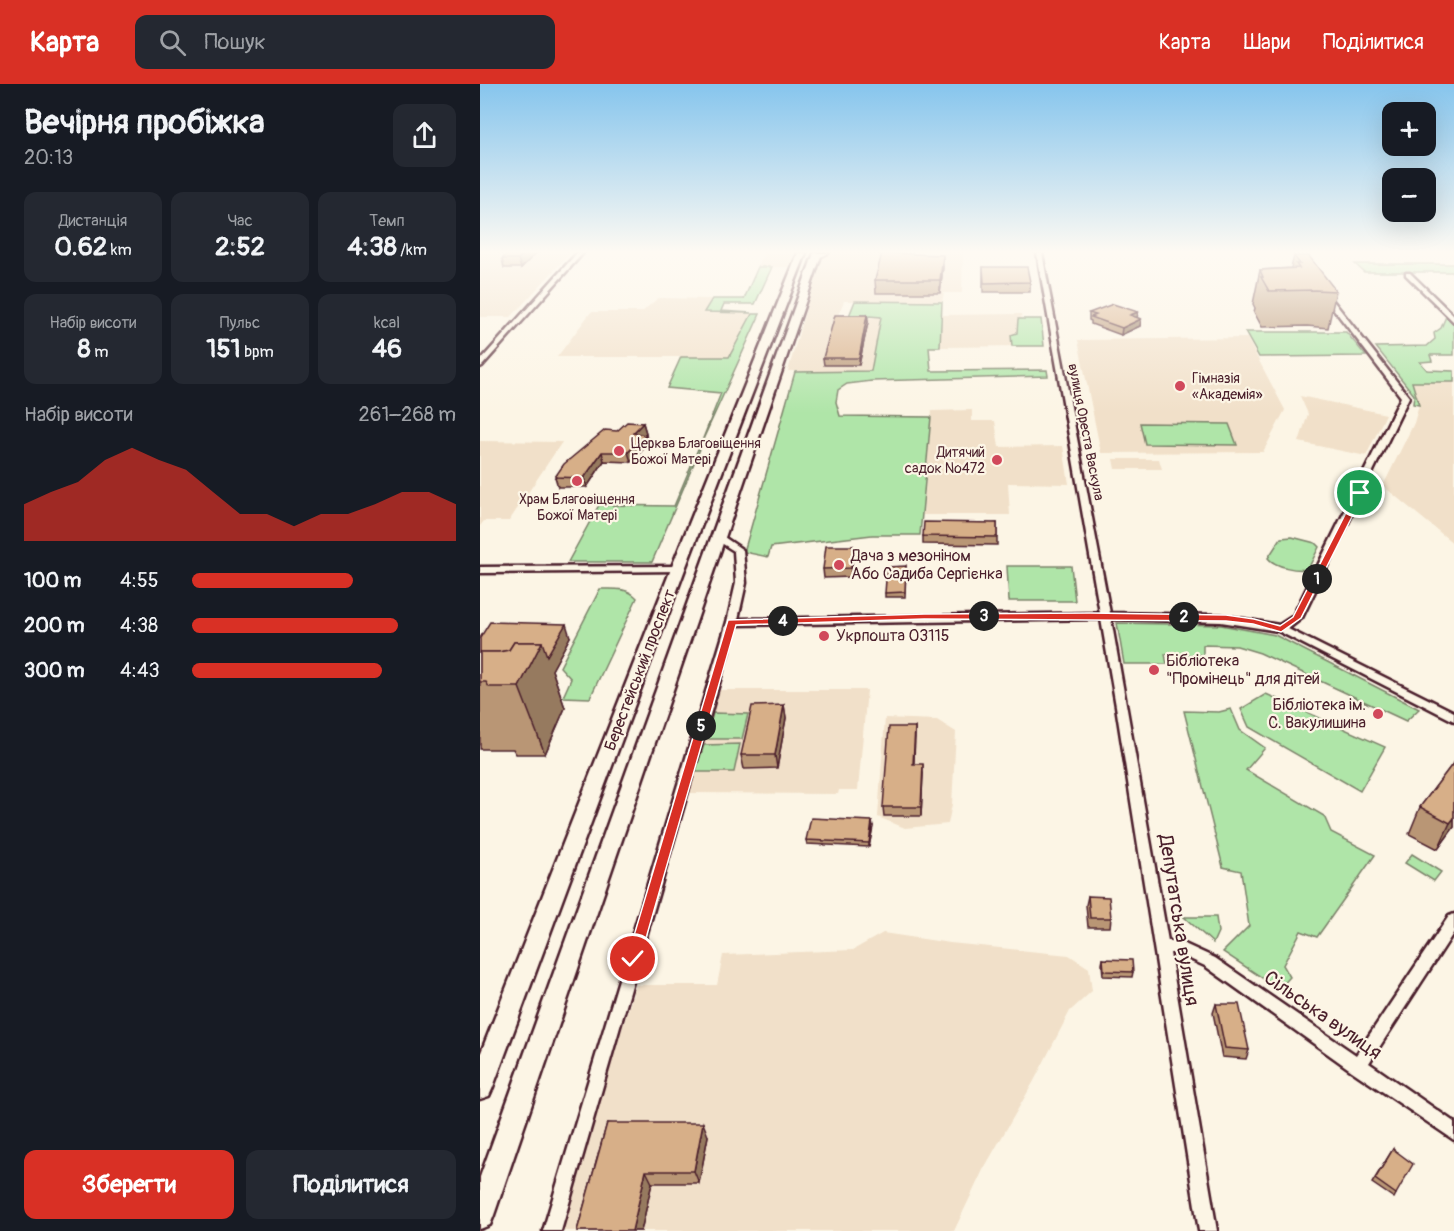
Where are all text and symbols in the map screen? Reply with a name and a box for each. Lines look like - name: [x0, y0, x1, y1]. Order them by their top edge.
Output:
- search box: [135, 15, 555, 69]
- text: Карта: [30, 25, 99, 60]
- icon: search: [156, 26, 189, 59]
- text: Пошук: [204, 28, 266, 56]
- text: Карта: [1159, 29, 1211, 56]
- text: Шари: [1244, 29, 1290, 56]
- text: Поділитися: [1323, 29, 1424, 56]
- text: Вечірня пробіжка: [24, 102, 265, 143]
- map controls: [1382, 102, 1436, 222]
- button: +: [1382, 102, 1436, 156]
- button: share: [393, 104, 456, 167]
- text: 20:13: [24, 145, 73, 170]
- button: −: [1382, 168, 1436, 222]
- text: Дистанція: [59, 211, 127, 231]
- text: Час: [227, 211, 253, 231]
- text: Темп: [369, 211, 405, 231]
- text: 0.62: [54, 231, 107, 263]
- text: 2:52: [215, 231, 265, 263]
- text: 4:38: [347, 231, 397, 263]
- text: km: [107, 240, 132, 260]
- text: /km: [397, 240, 427, 260]
- text: Набір висоти: [50, 313, 137, 333]
- text: Пульс: [220, 313, 260, 333]
- text: kcal: [374, 313, 400, 333]
- text: 8: [78, 333, 91, 365]
- text: 151: [206, 333, 241, 365]
- text: 46: [372, 333, 402, 365]
- text: m: [91, 342, 108, 362]
- text: bpm: [241, 342, 274, 362]
- street label: вулиця Ореста Васкула: [1064, 362, 1108, 502]
- place label: Гімназія «Академія»: [1192, 370, 1262, 403]
- marker: Гімназія «Академія»: [1173, 379, 1187, 393]
- text: Набір висоти: [24, 402, 133, 427]
- text: 261–268 m: [359, 402, 456, 427]
- place label: Церква Благовіщення Божої Матері: [631, 435, 761, 468]
- marker: Церква Благовіщення Божої Матері: [612, 444, 626, 458]
- place label: Дитячий садок №472: [905, 444, 985, 477]
- marker: Дитячий садок №472: [990, 453, 1004, 467]
- pin: [1334, 467, 1385, 518]
- marker: Храм Благовіщення Божої Матері: [570, 474, 584, 488]
- icon: arrive: [1343, 476, 1376, 509]
- place label: Храм Благовіщення Божої Матері: [519, 491, 635, 524]
- place label: Дача з мезоніном Або Садиба Сергієнка: [850, 546, 1003, 584]
- marker: Дача з мезоніном Або Садиба Сергієнка: [832, 558, 846, 572]
- pin: 1: [1302, 564, 1332, 594]
- text: 100 m: [24, 568, 81, 593]
- text: 4:55: [120, 568, 159, 593]
- text: 1: [1314, 569, 1320, 589]
- street label: Берестейський проспект: [600, 587, 680, 753]
- pin: 3: [969, 601, 999, 631]
- pin: 2: [1169, 602, 1199, 632]
- pin: 4: [768, 606, 798, 636]
- text: 3: [980, 606, 988, 626]
- text: 2: [1180, 607, 1188, 627]
- text: 4: [778, 611, 788, 631]
- text: 200 m: [24, 613, 85, 638]
- text: 4:38: [120, 613, 158, 638]
- place label: Укрпошта 03115: [836, 626, 949, 646]
- marker: Укрпошта 03115: [817, 629, 831, 643]
- place label: Бібліотека "Промінець" для дітей: [1166, 651, 1320, 689]
- text: 300 m: [24, 658, 85, 683]
- text: 4:43: [120, 658, 160, 683]
- marker: Бібліотека "Промінець" для дітей: [1147, 663, 1161, 677]
- place label: Бібліотека ім. С. Вакулишина: [1268, 695, 1366, 733]
- marker: Бібліотека ім. С. Вакулишина: [1371, 707, 1385, 721]
- pin: 5: [686, 711, 716, 741]
- text: 5: [697, 716, 705, 736]
- street label: Депутатська вулиця: [1153, 832, 1205, 1007]
- pin: [607, 933, 658, 984]
- icon: check: [616, 942, 649, 975]
- street label: Сільська вулиця: [1259, 965, 1387, 1065]
- button: Зберегти: [24, 1150, 234, 1219]
- button: Поділитися: [246, 1150, 456, 1219]

